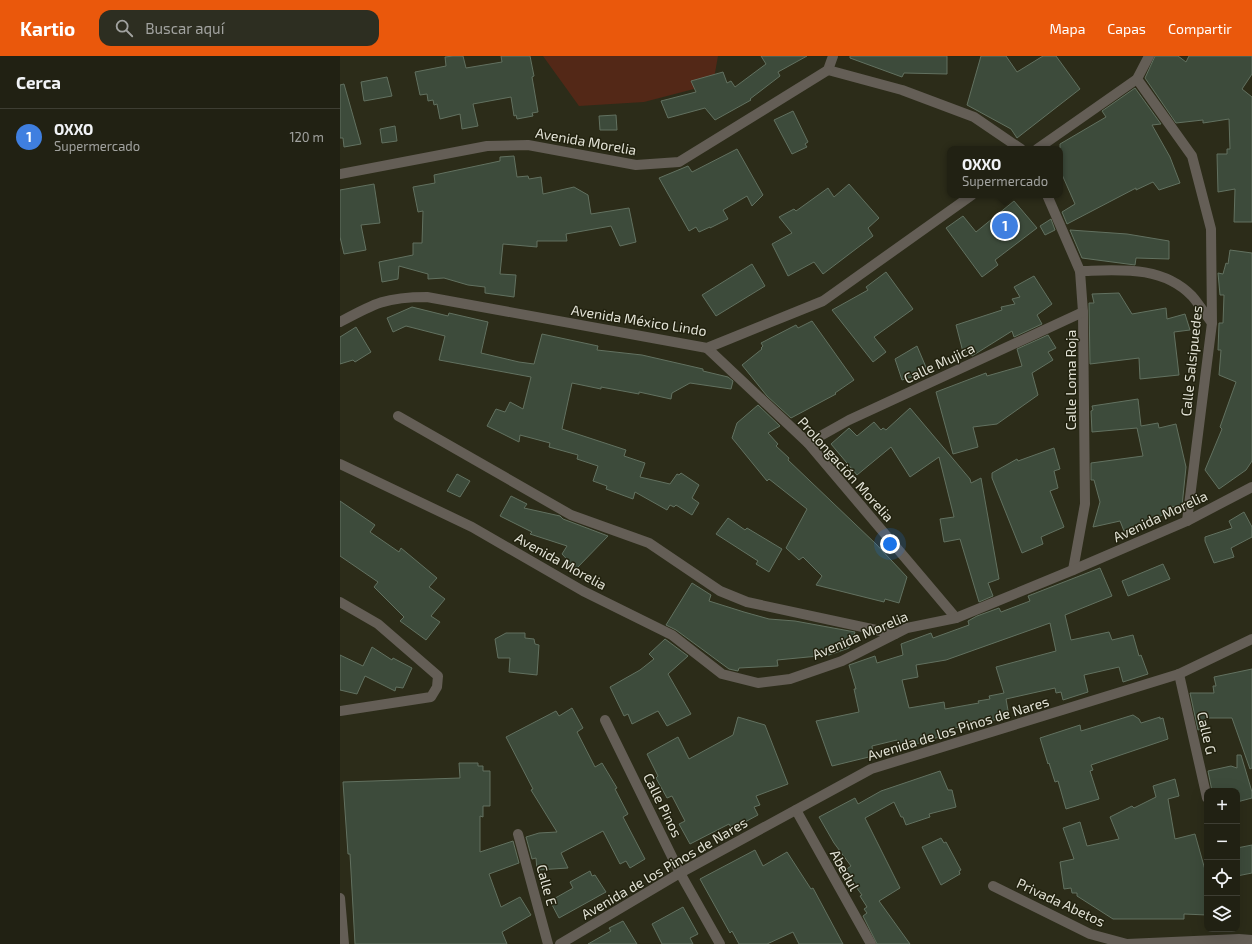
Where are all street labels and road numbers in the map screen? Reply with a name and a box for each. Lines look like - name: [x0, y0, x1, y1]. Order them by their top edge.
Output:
- street label: Avenida Morelia: [534, 124, 638, 158]
- street label: Avenida México Lindo: [570, 301, 708, 339]
- street label: Calle Salsipuedes: [1177, 305, 1205, 417]
- street label: Calle Loma Roja: [1062, 330, 1079, 430]
- street label: Calle Mujica: [901, 339, 977, 387]
- street label: Prolongación Morelia: [794, 413, 898, 525]
- street label: Avenida Morelia: [1110, 487, 1210, 545]
- street label: Avenida Morelia: [512, 529, 610, 593]
- street label: Avenida Morelia: [810, 607, 910, 663]
- street label: Avenida de los Pinos de Nares: [865, 692, 1051, 764]
- street label: Calle G: [1194, 710, 1220, 756]
- street label: Calle Pinos: [640, 770, 686, 840]
- street label: Avenida de los Pinos de Nares: [578, 813, 750, 923]
- street label: Abedul: [827, 846, 864, 894]
- street label: Calle E: [533, 862, 561, 908]
- street label: Privada Abetos: [1014, 874, 1108, 930]

